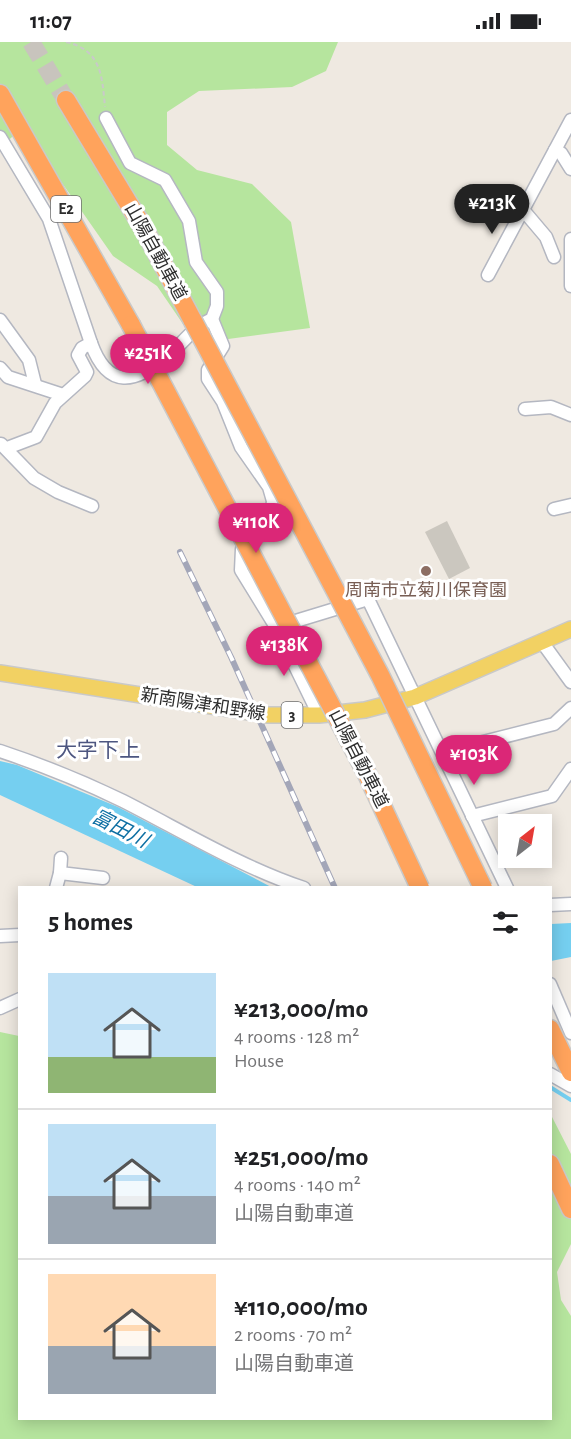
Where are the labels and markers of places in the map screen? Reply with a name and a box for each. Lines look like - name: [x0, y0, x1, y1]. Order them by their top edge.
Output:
- pin: ¥213K: [450, 184, 534, 235]
- pin: ¥251K: [106, 334, 190, 385]
- pin: ¥110K: [214, 503, 298, 554]
- marker: 周南市立菊川保育園: [419, 564, 433, 578]
- place label: 周南市立菊川保育園: [345, 581, 507, 600]
- pin: ¥138K: [242, 626, 326, 677]
- pin: ¥103K: [432, 735, 516, 786]

